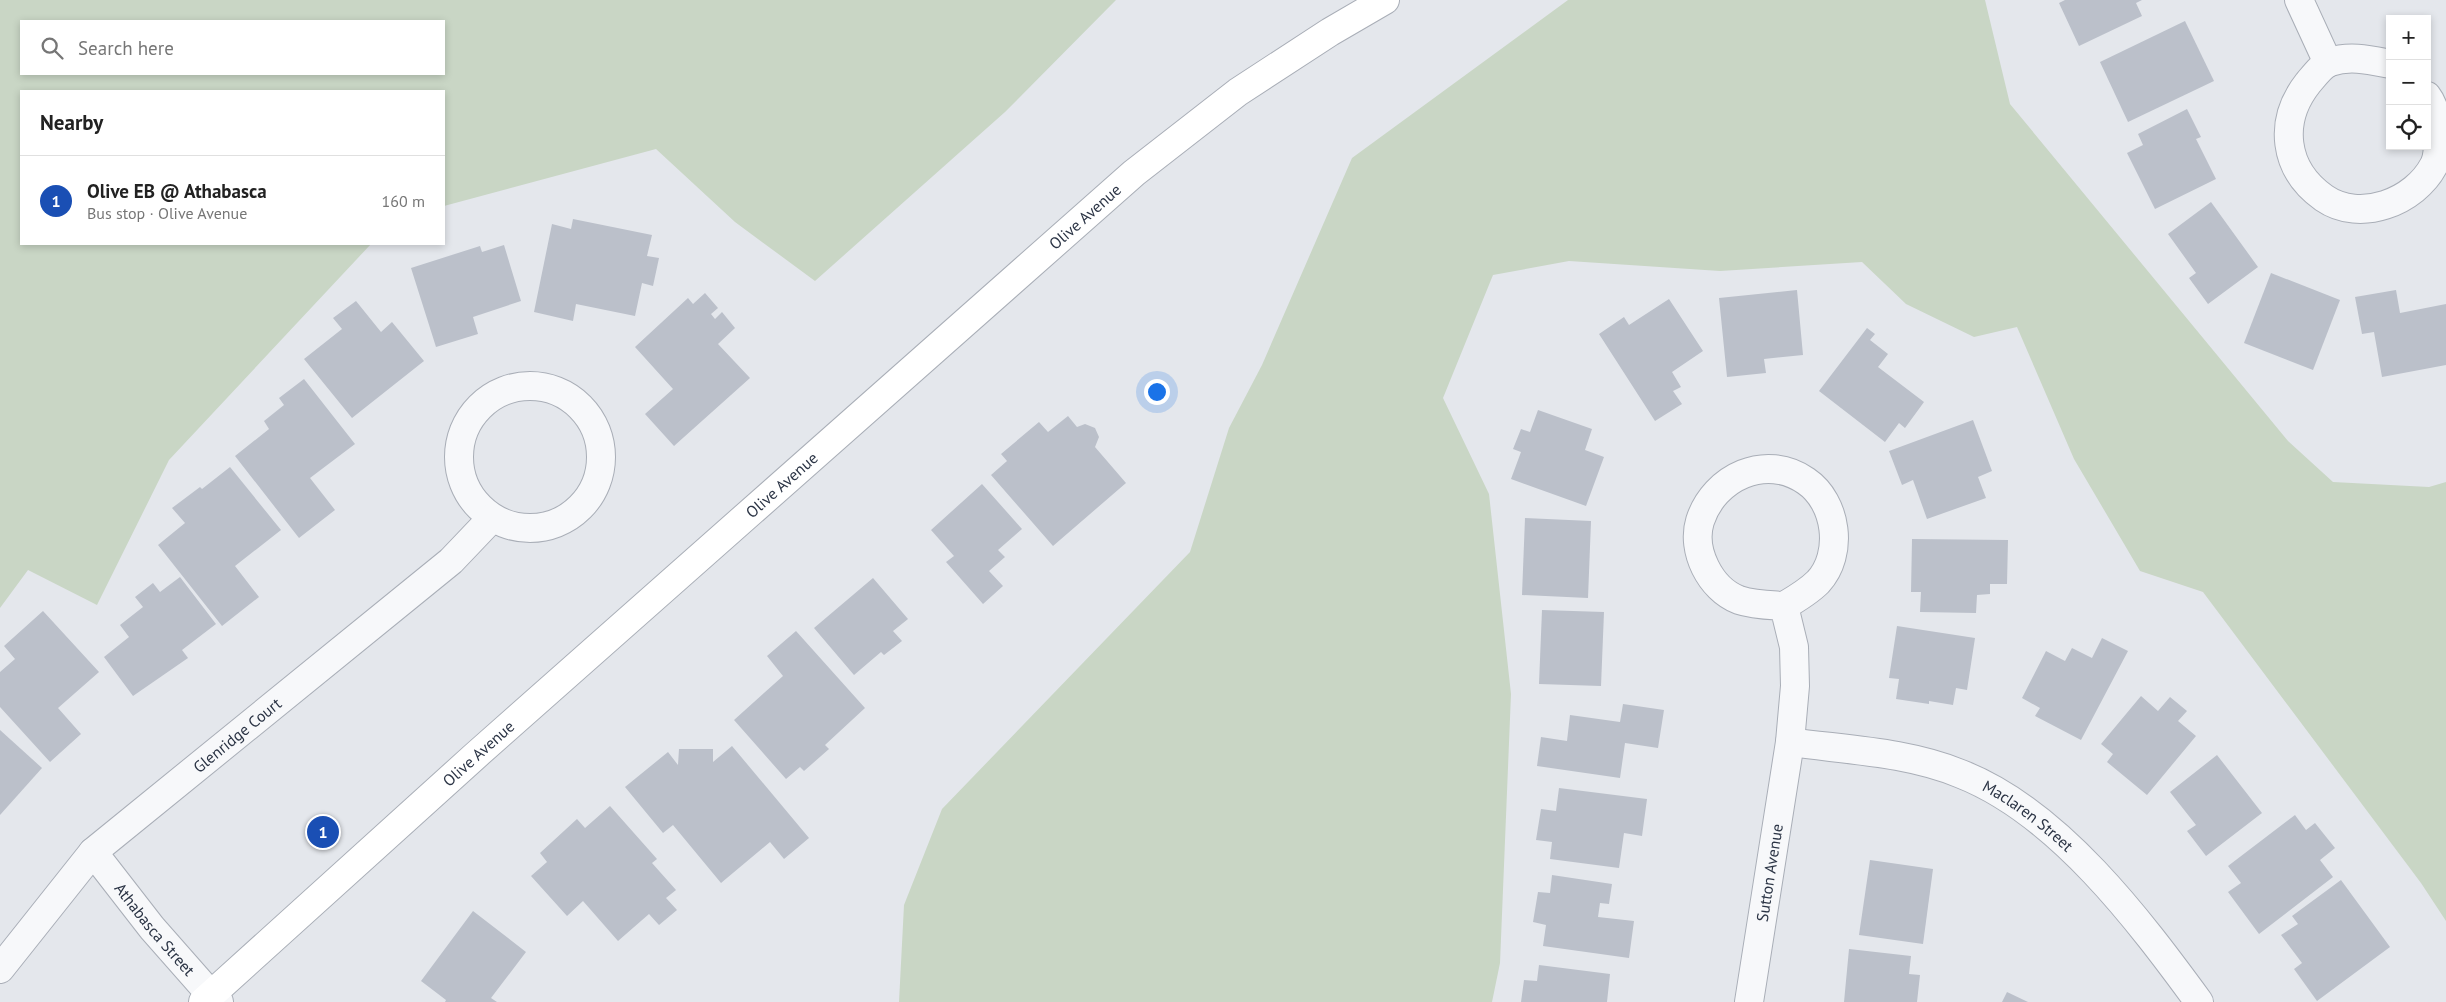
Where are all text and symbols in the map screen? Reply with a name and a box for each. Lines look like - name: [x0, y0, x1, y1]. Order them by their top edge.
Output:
- map controls: [2386, 15, 2431, 150]
- button: +: [2386, 15, 2431, 60]
- search box: [20, 20, 445, 75]
- icon: search: [38, 34, 66, 62]
- text: Search here: [78, 36, 174, 60]
- button: −: [2386, 60, 2431, 105]
- button: locate: [2386, 105, 2431, 150]
- text: Nearby: [40, 109, 103, 136]
- text: Olive EB @ Athabasca: [87, 179, 267, 203]
- street label: Olive Avenue: [1045, 179, 1125, 254]
- text: 1: [51, 191, 61, 211]
- text: 160 m: [382, 191, 425, 211]
- text: Bus stop · Olive Avenue: [87, 203, 247, 223]
- your location: [1144, 379, 1170, 405]
- street label: Olive Avenue: [741, 448, 822, 522]
- street label: Glenridge Court: [189, 693, 286, 777]
- street label: Olive Avenue: [438, 716, 518, 791]
- street label: Maclaren Street: [1979, 776, 2078, 856]
- pin: 1: [307, 813, 339, 851]
- street label: Sutton Avenue: [1752, 822, 1787, 923]
- street label: Athabasca Street: [111, 879, 200, 980]

